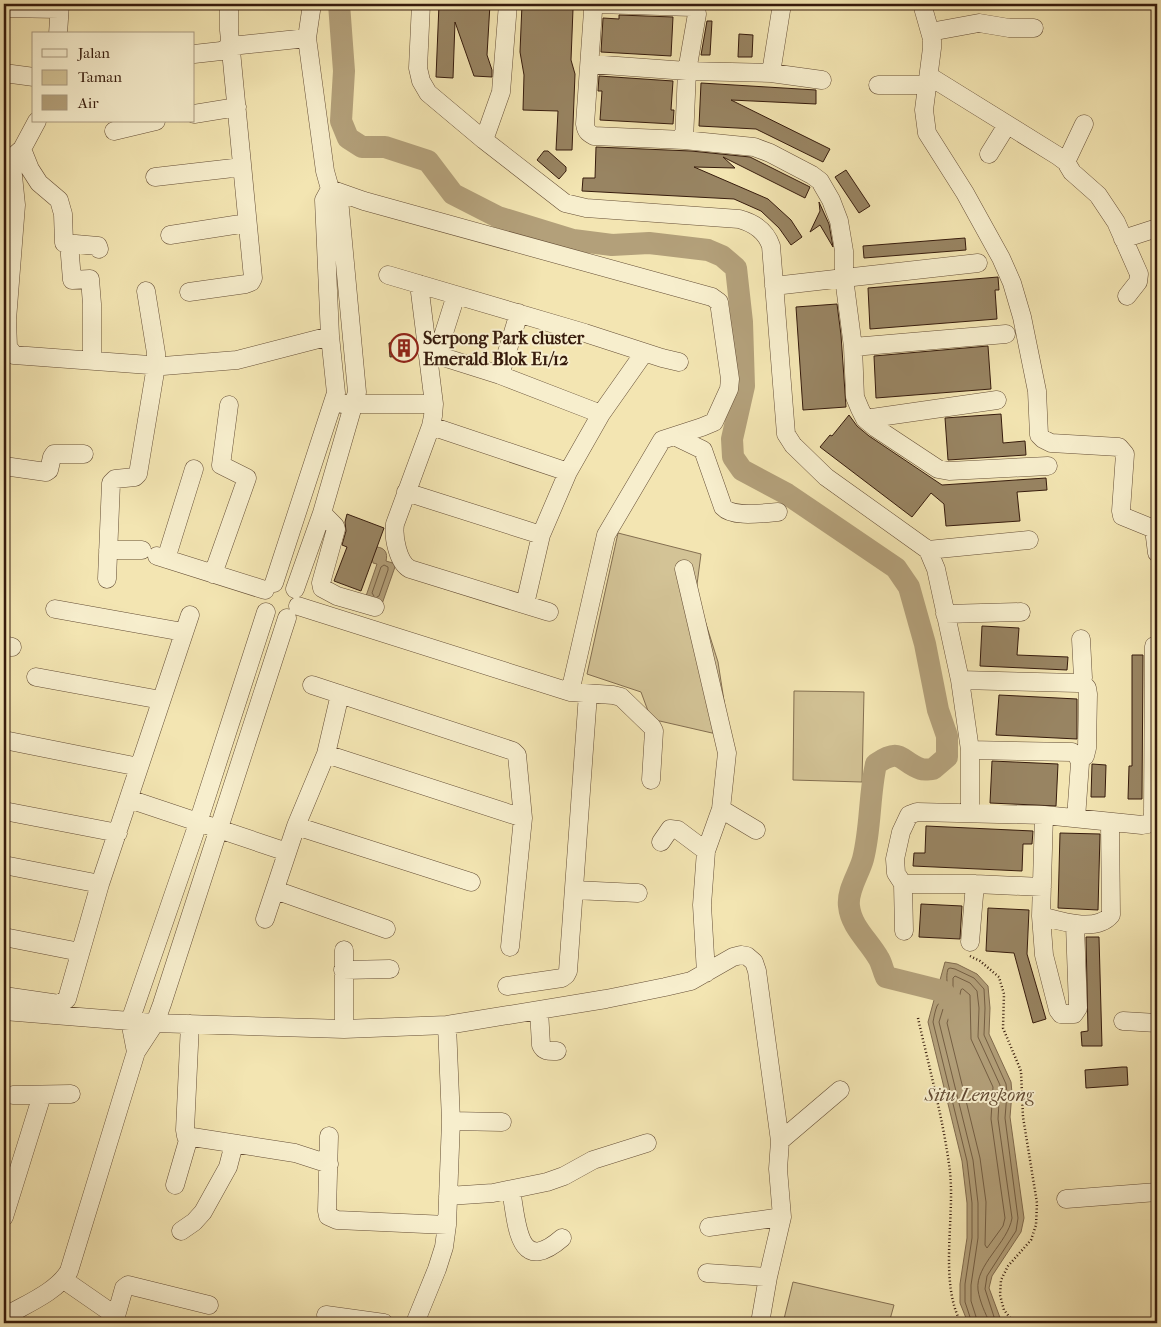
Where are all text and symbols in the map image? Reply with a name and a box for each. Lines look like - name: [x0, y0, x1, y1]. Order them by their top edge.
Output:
- legend: [32, 32, 195, 122]
- text: Jalan: [77, 44, 110, 62]
- text: Taman: [78, 68, 122, 86]
- text: Air: [77, 94, 99, 112]
- place label: Serpong Park cluster Emerald Blok E1/12: [423, 328, 585, 370]
- building icon: Serpong Park cluster Emerald Blok E1/12: [389, 333, 419, 363]
- water label: Situ Lengkong: [924, 1084, 1034, 1106]

